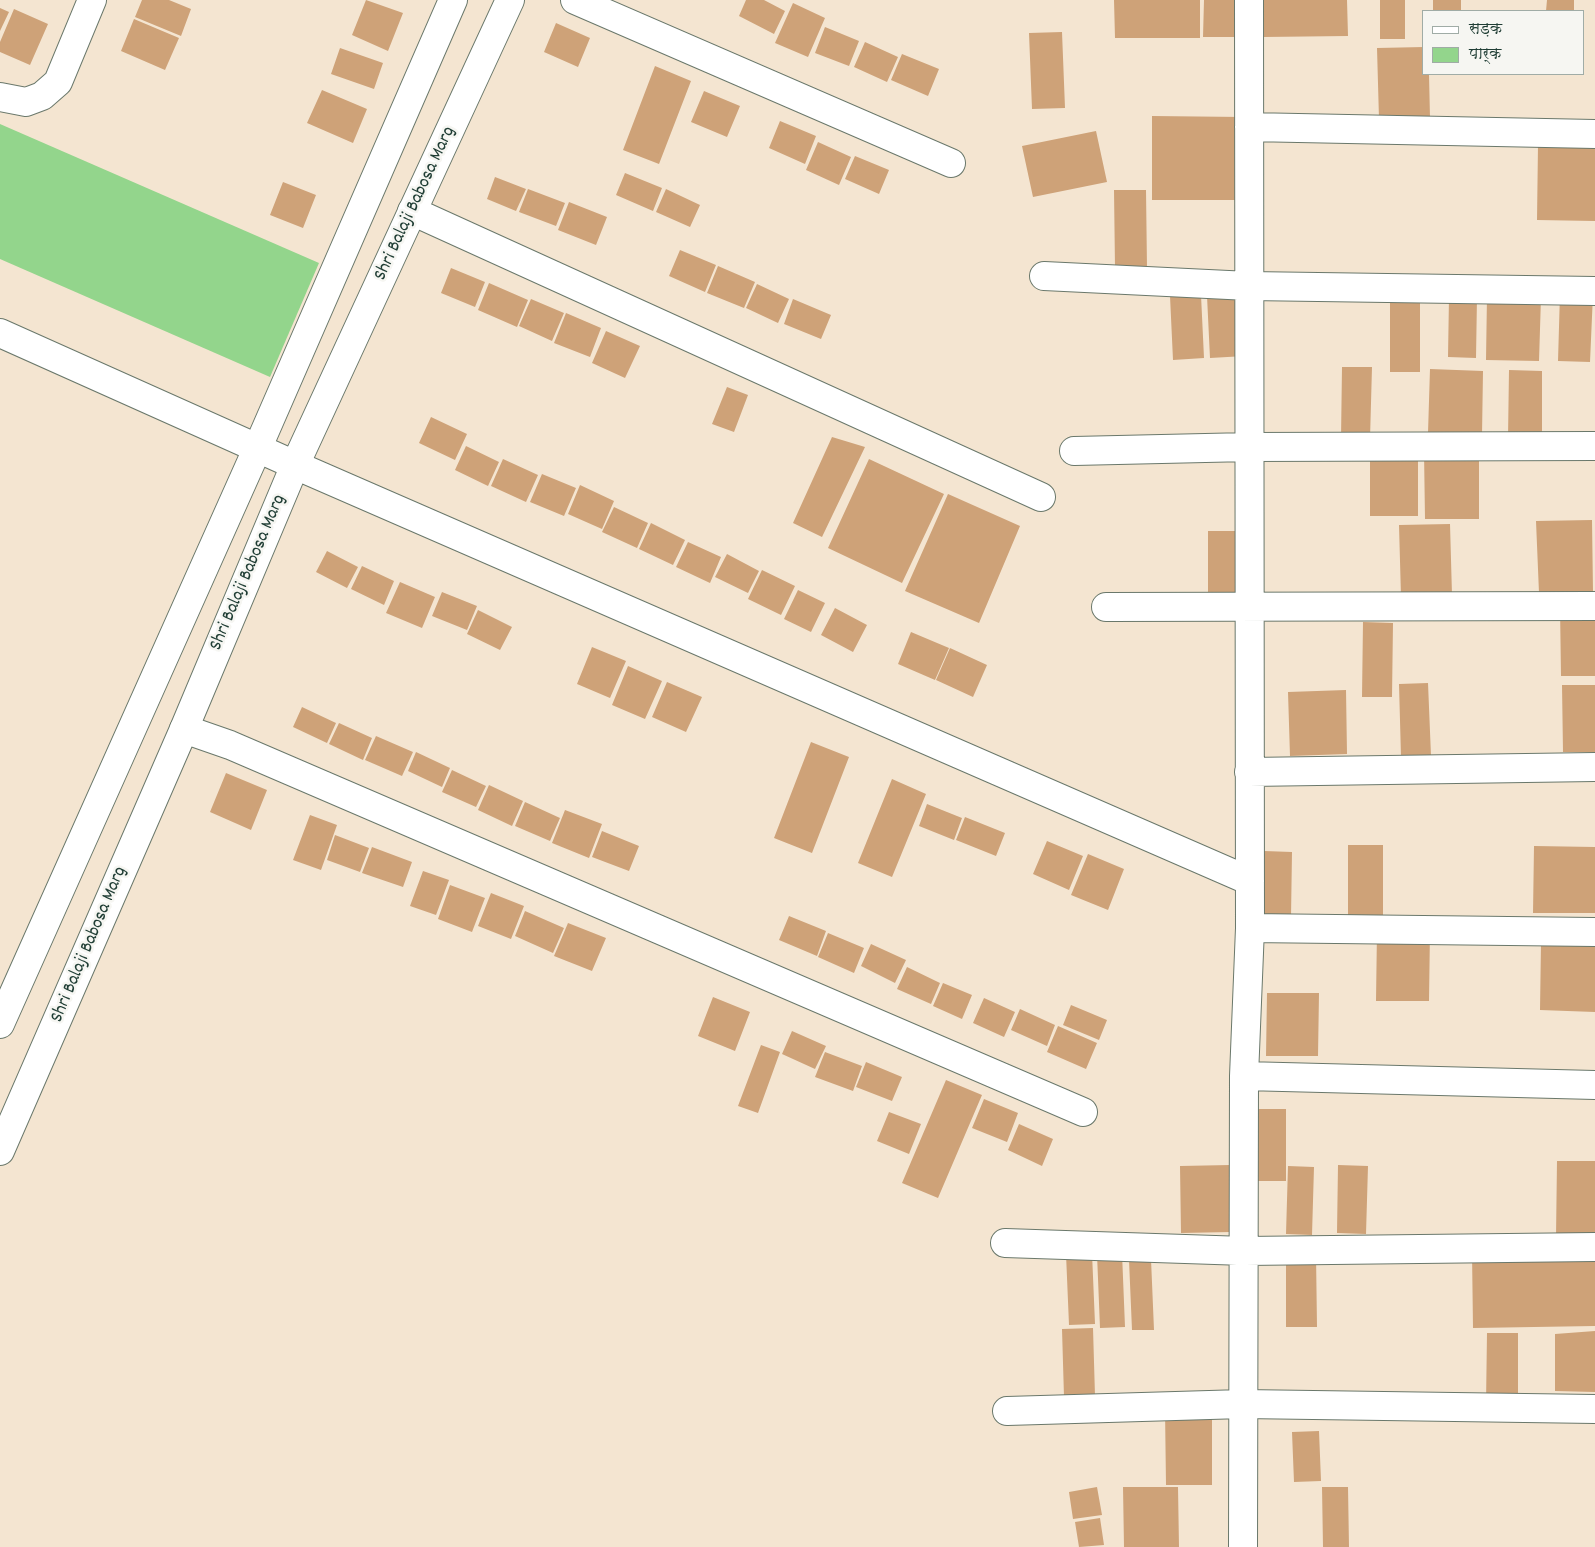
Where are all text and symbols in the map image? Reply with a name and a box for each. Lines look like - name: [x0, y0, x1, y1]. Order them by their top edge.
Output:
- legend: [1422, 10, 1585, 75]
- text: सड़क: [1469, 19, 1502, 41]
- text: पार्क: [1469, 44, 1502, 66]
- street label: Shri Balaji Babosa Marg: [370, 123, 462, 285]
- street label: Shri Balaji Babosa Marg: [206, 492, 292, 654]
- street label: Shri Balaji Babosa Marg: [47, 864, 133, 1026]

